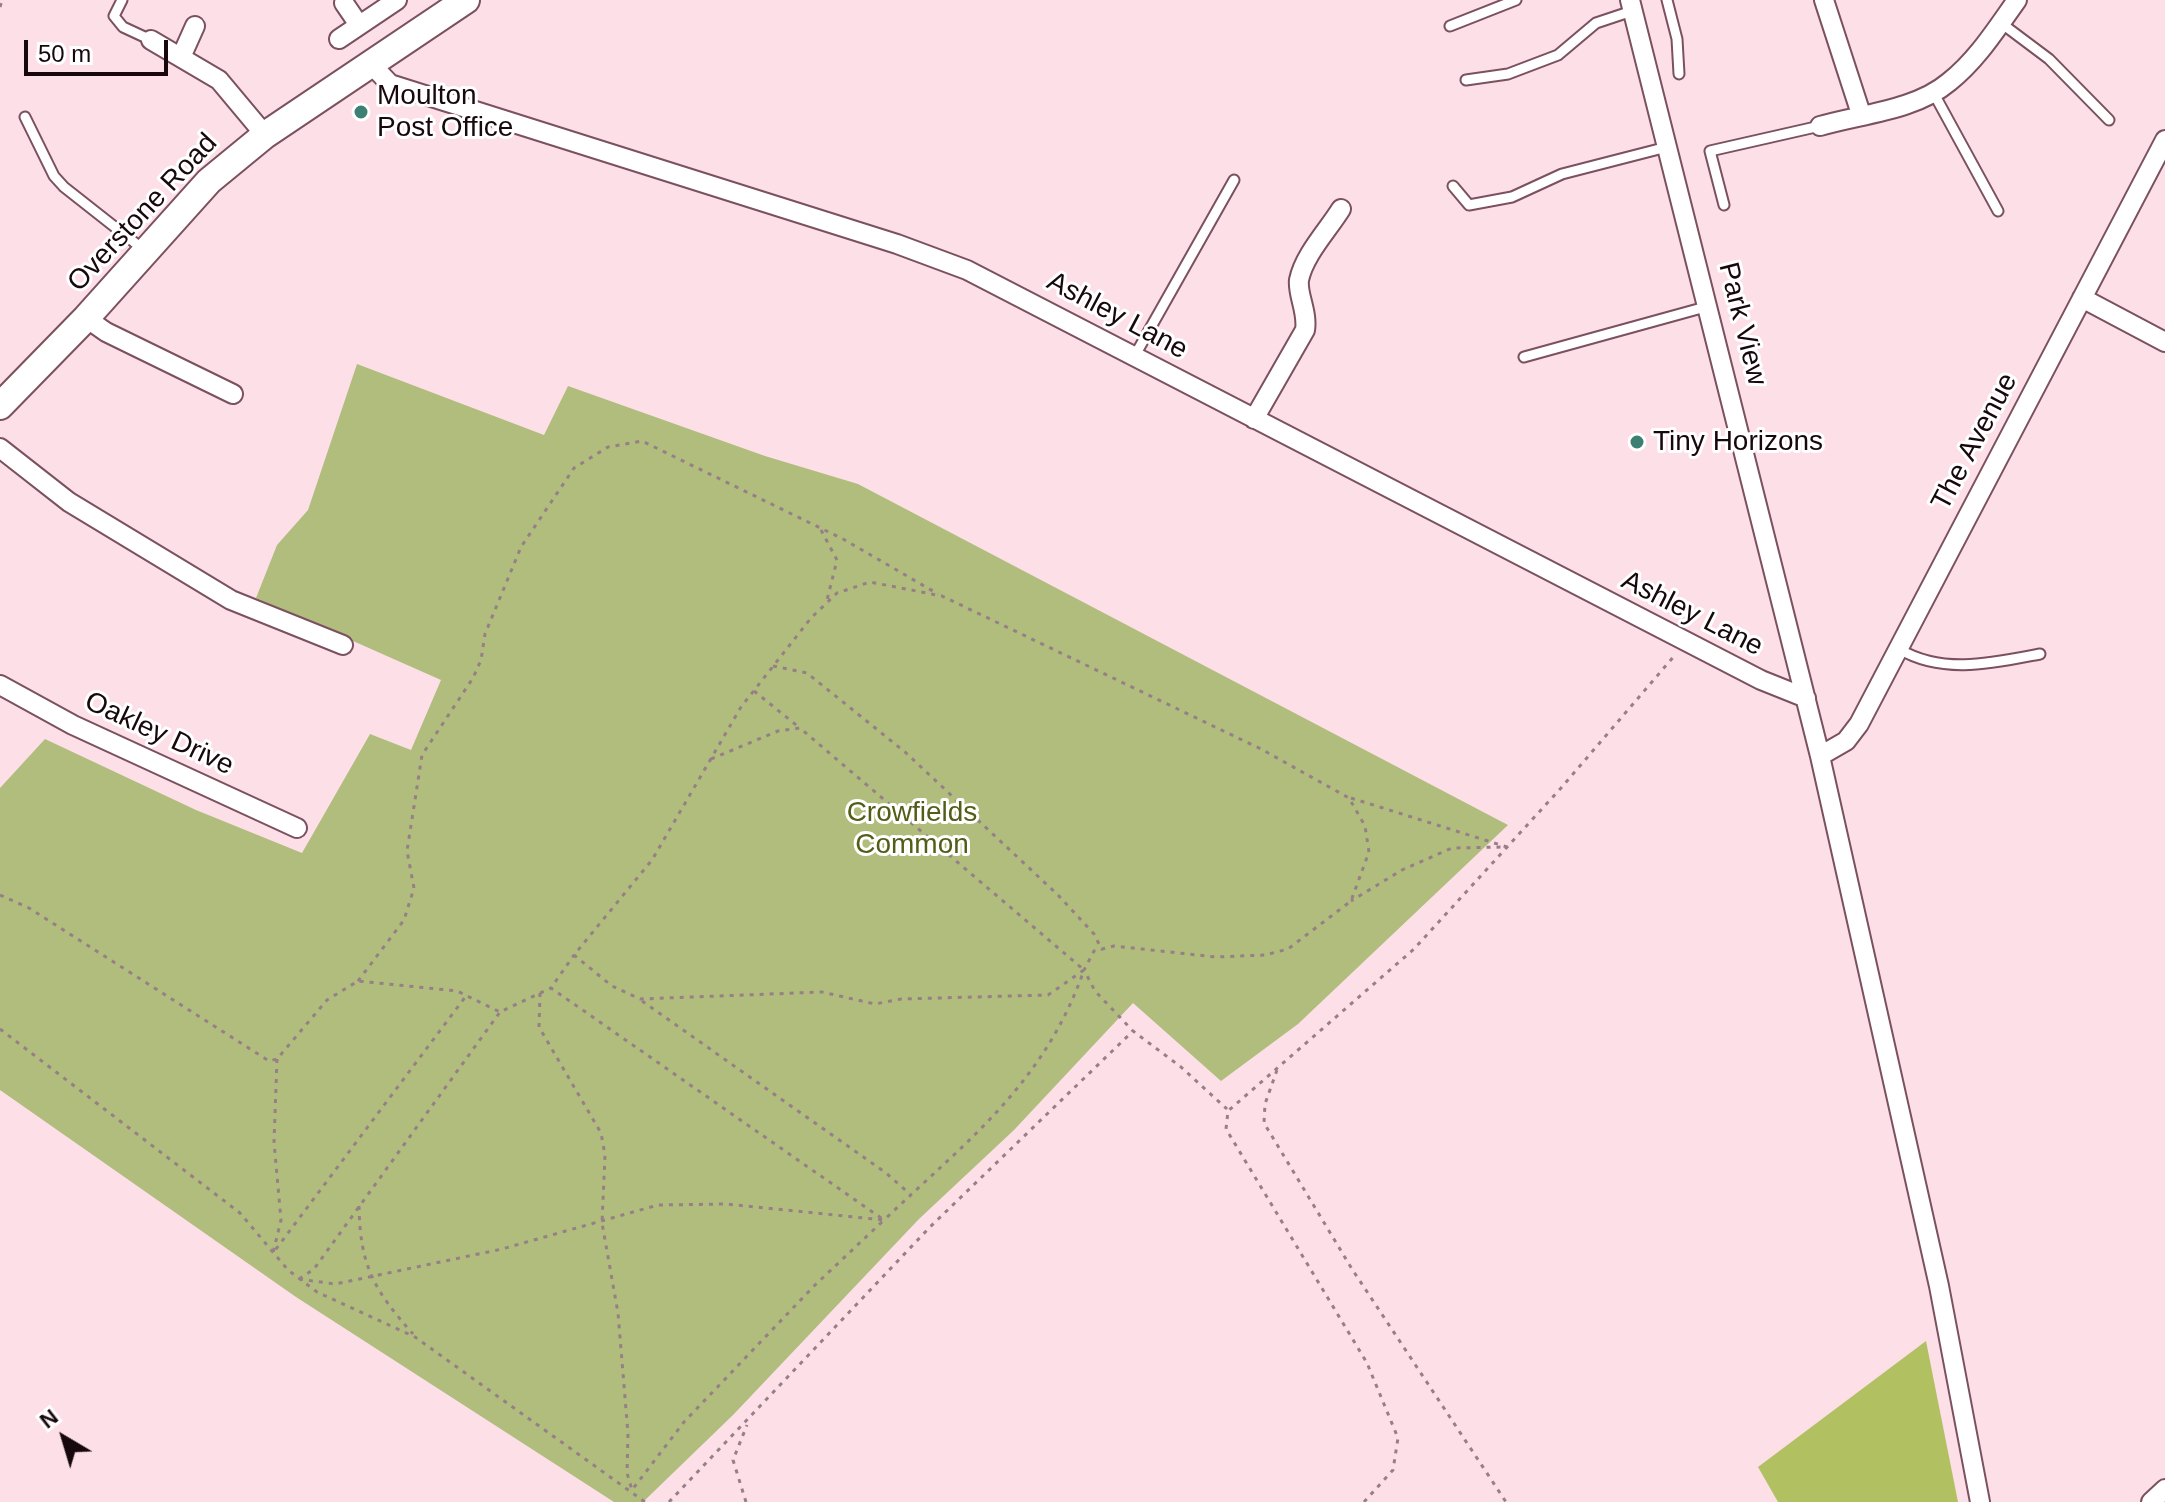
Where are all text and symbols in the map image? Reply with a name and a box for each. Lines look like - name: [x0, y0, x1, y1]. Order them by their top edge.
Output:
- scale bar: [28, 24, 172, 74]
- text: 50 m: [38, 40, 91, 67]
- place label: Moulton Post Office: [377, 79, 513, 145]
- marker: Moulton Post Office: [352, 103, 370, 121]
- street label: Overstone Road: [61, 127, 225, 299]
- street label: Park View: [1711, 259, 1773, 389]
- street label: Ashley Lane: [1041, 265, 1193, 367]
- street label: The Avenue: [1925, 368, 2025, 516]
- place label: Tiny Horizons: [1653, 425, 1823, 459]
- marker: Tiny Horizons: [1628, 433, 1646, 451]
- street label: Ashley Lane: [1616, 564, 1768, 664]
- street label: Oakley Drive: [79, 685, 239, 783]
- park label: Crowfields Common: [847, 796, 977, 862]
- north arrow: [24, 1398, 104, 1478]
- text: N: [35, 1404, 63, 1433]

